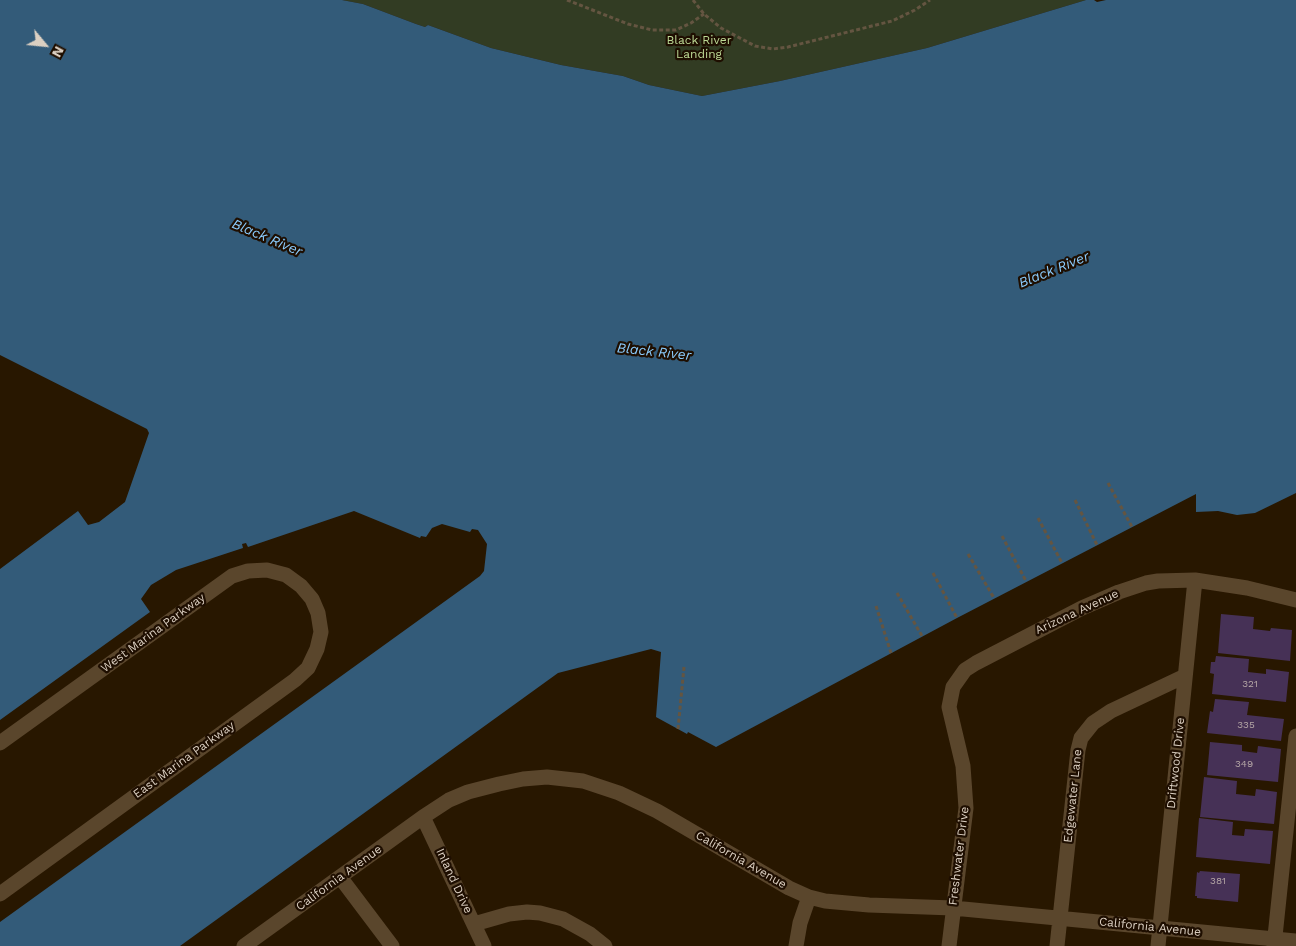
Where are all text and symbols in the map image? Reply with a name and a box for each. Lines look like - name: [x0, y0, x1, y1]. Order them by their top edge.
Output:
- north arrow: [20, 20, 70, 70]
- park label: Black River Landing: [666, 33, 732, 61]
- text: N: [49, 44, 68, 60]
- water label: Black River: [229, 216, 305, 260]
- water label: Black River: [1016, 248, 1092, 292]
- water label: Black River: [616, 340, 692, 364]
- street label: Arizona Avenue: [1033, 586, 1121, 638]
- street label: West Marina Parkway: [98, 590, 208, 676]
- house number: 321: [1242, 678, 1258, 690]
- street label: Driftwood Drive: [1164, 717, 1188, 809]
- street label: East Marina Parkway: [131, 718, 237, 802]
- house number: 335: [1237, 719, 1255, 731]
- street label: Edgewater Lane: [1061, 749, 1085, 843]
- house number: 349: [1235, 758, 1253, 770]
- street label: Freshwater Drive: [946, 806, 972, 906]
- street label: California Avenue: [693, 828, 789, 892]
- street label: California Avenue: [293, 842, 385, 914]
- street label: Inland Drive: [433, 846, 475, 916]
- house number: 381: [1210, 875, 1226, 887]
- street label: California Avenue: [1098, 914, 1202, 940]

